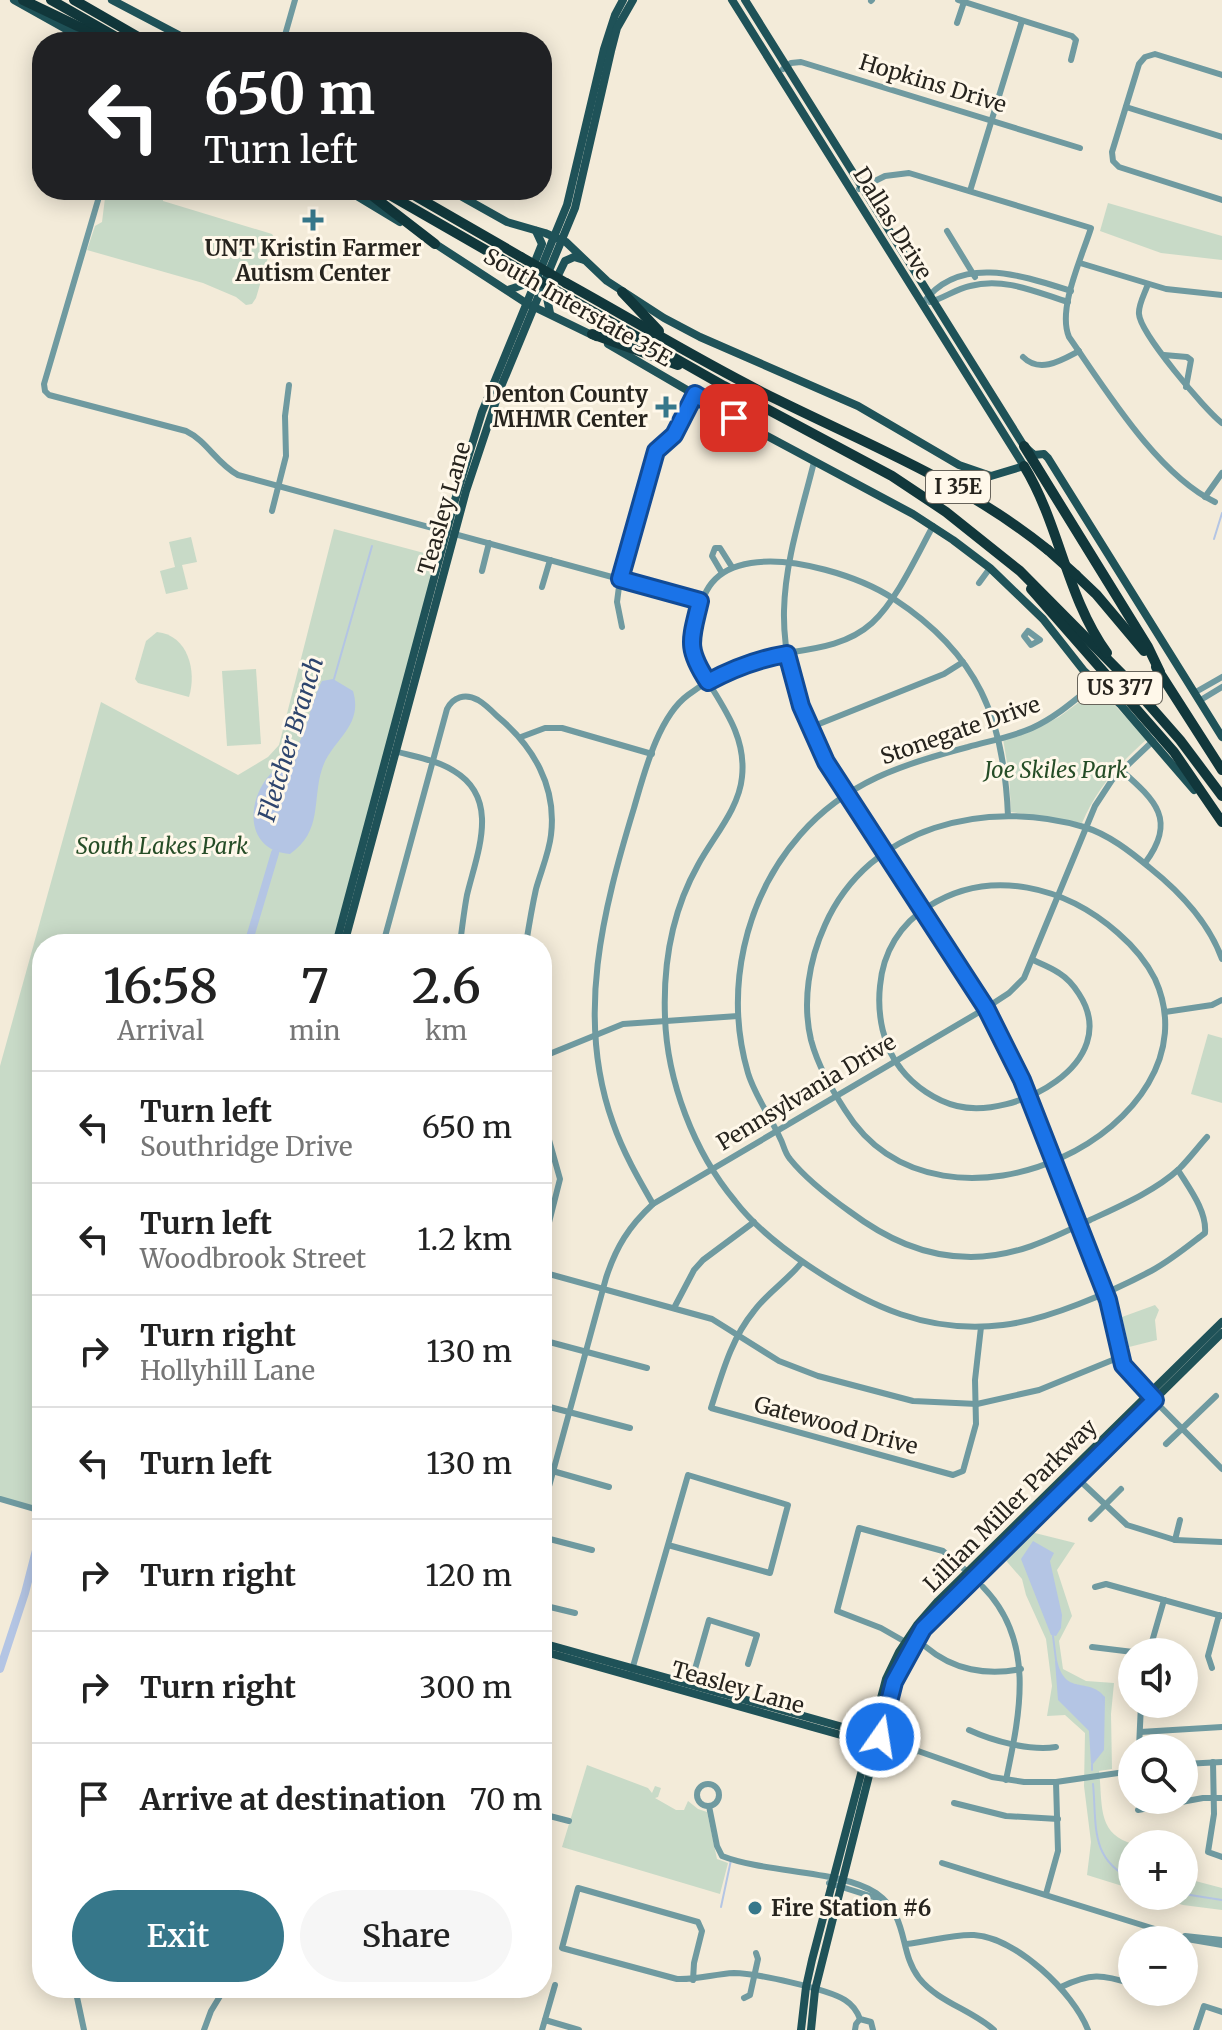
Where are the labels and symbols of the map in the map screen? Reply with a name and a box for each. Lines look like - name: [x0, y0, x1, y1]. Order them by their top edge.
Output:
- street label: Hopkins Drive: [856, 47, 1010, 119]
- street label: Dallas Drive: [847, 162, 939, 284]
- marker: UNT Kristin Farmer Autism Center: [302, 209, 324, 231]
- place label: UNT Kristin Farmer Autism Center: [205, 234, 421, 287]
- street label: South Interstate 35E: [479, 242, 677, 372]
- place label: Denton County MHMR Center: [485, 380, 649, 433]
- pin: [700, 384, 768, 452]
- marker: Denton County MHMR Center: [655, 396, 677, 418]
- street label: Teasley Lane: [412, 438, 476, 578]
- road number: I 35E: [926, 471, 990, 503]
- water label: Fletcher Branch: [251, 653, 330, 826]
- road number: US 377: [1078, 672, 1162, 704]
- street label: Stonegate Drive: [877, 690, 1043, 770]
- park label: Joe Skiles Park: [982, 756, 1128, 784]
- park label: South Lakes Park: [76, 832, 248, 860]
- street label: Pennsylvania Drive: [711, 1028, 901, 1156]
- street label: Gatewood Drive: [751, 1390, 921, 1460]
- street label: Lillian Miller Parkway: [918, 1412, 1103, 1597]
- street label: Teasley Lane: [668, 1655, 808, 1719]
- position arrow: [838, 1695, 922, 1779]
- place label: Fire Station #6: [771, 1894, 931, 1922]
- marker: Fire Station #6: [746, 1899, 764, 1917]

